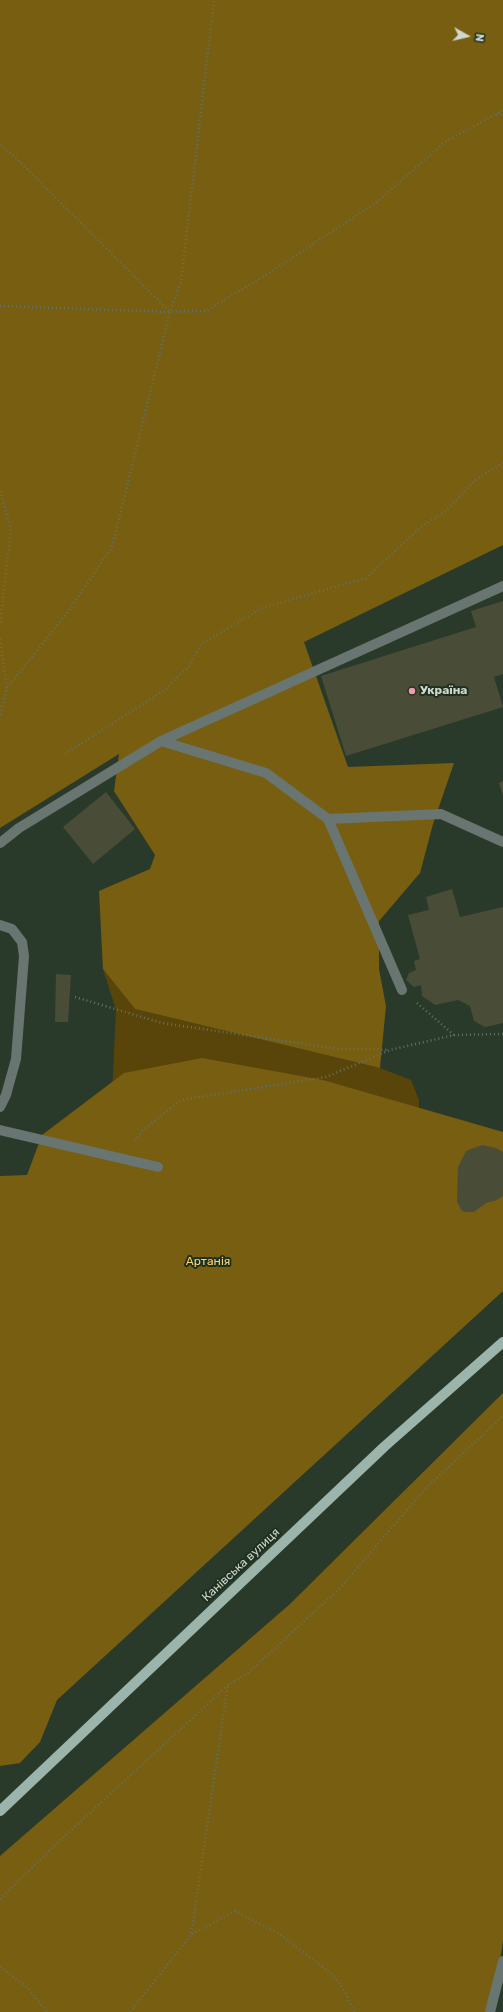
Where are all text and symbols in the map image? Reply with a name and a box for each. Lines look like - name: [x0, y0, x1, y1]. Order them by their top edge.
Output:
- north arrow: [447, 16, 487, 56]
- text: N: [472, 33, 486, 43]
- place label: Україна: [420, 684, 467, 698]
- marker: Україна: [407, 686, 417, 696]
- park label: Артанія: [186, 1255, 230, 1269]
- street label: Канівська вулиця: [199, 1525, 283, 1605]

